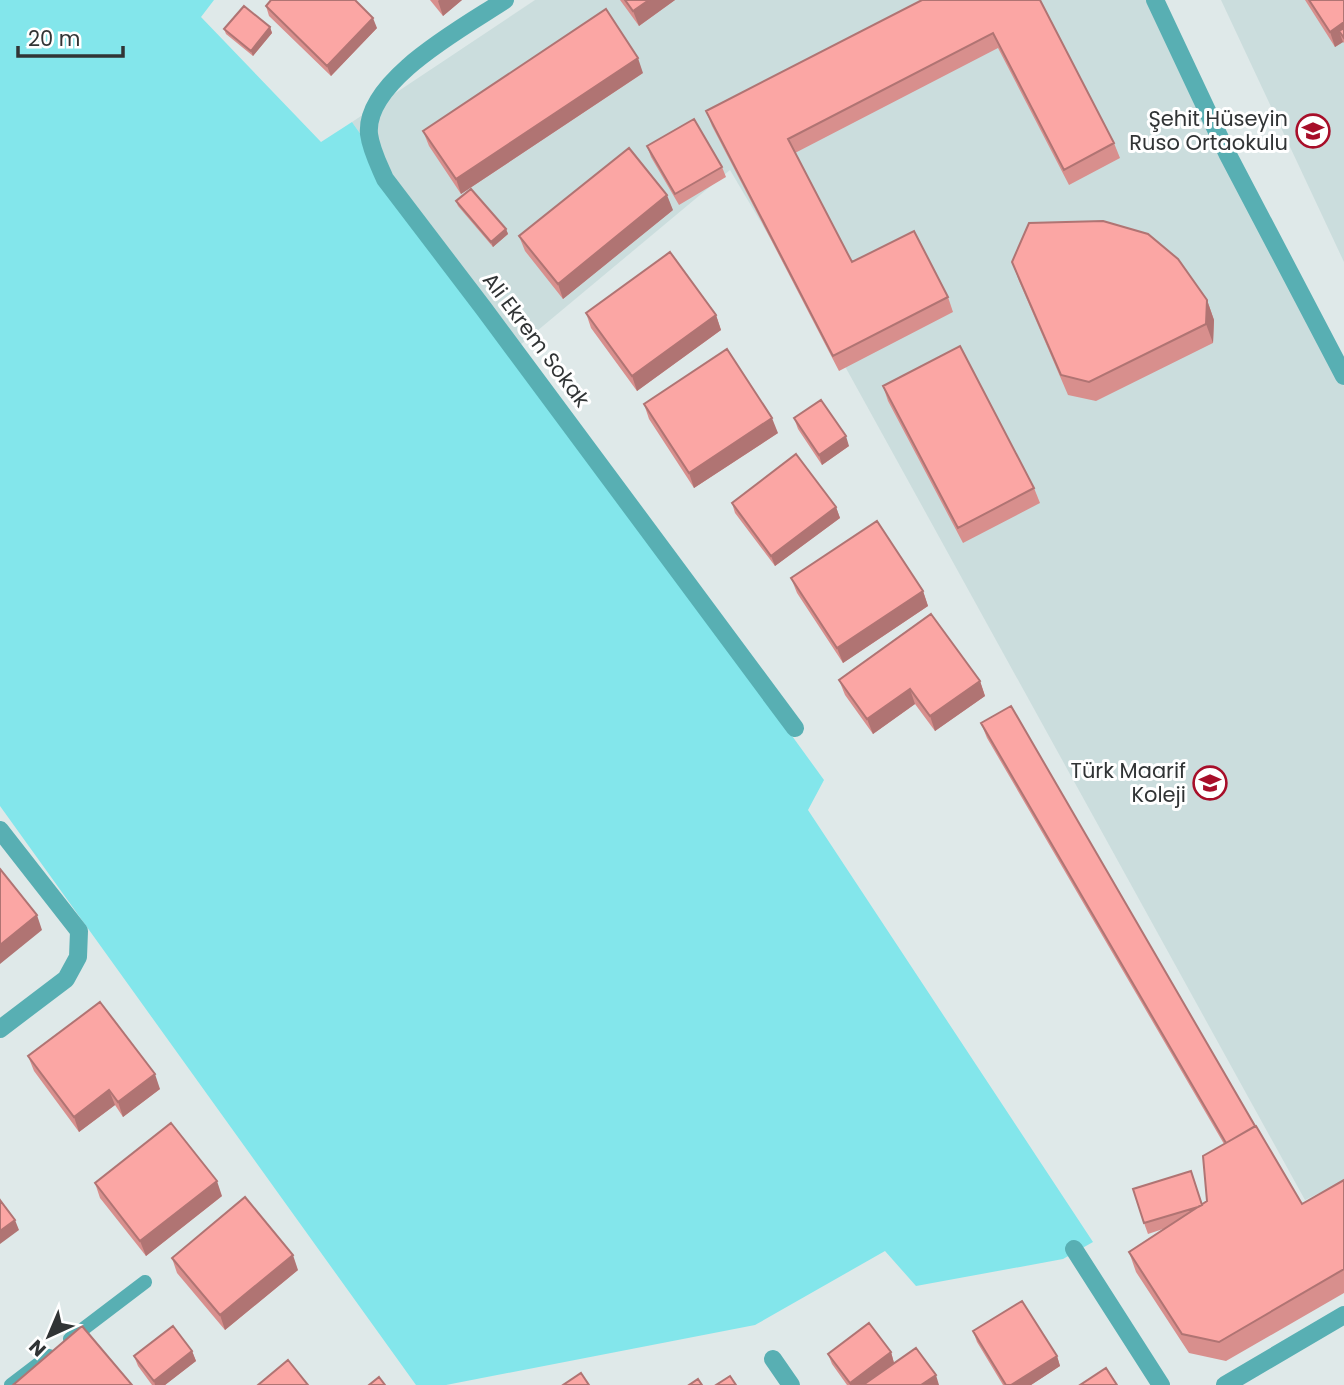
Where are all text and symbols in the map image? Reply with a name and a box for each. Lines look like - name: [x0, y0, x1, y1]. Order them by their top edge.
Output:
- scale bar: [18, 14, 122, 58]
- text: 20 m: [28, 24, 81, 53]
- place label: Şehit Hüseyin Ruso Ortaokulu: [1129, 104, 1288, 157]
- school or university icon: Şehit Hüseyin Ruso Ortaokulu: [1294, 112, 1332, 150]
- street label: Ali Ekrem Sokak: [476, 267, 597, 413]
- place label: Türk Maarif Koleji: [1071, 756, 1186, 809]
- school or university icon: Türk Maarif Koleji: [1191, 764, 1229, 802]
- north arrow: [14, 1301, 84, 1371]
- text: N: [23, 1333, 52, 1363]

